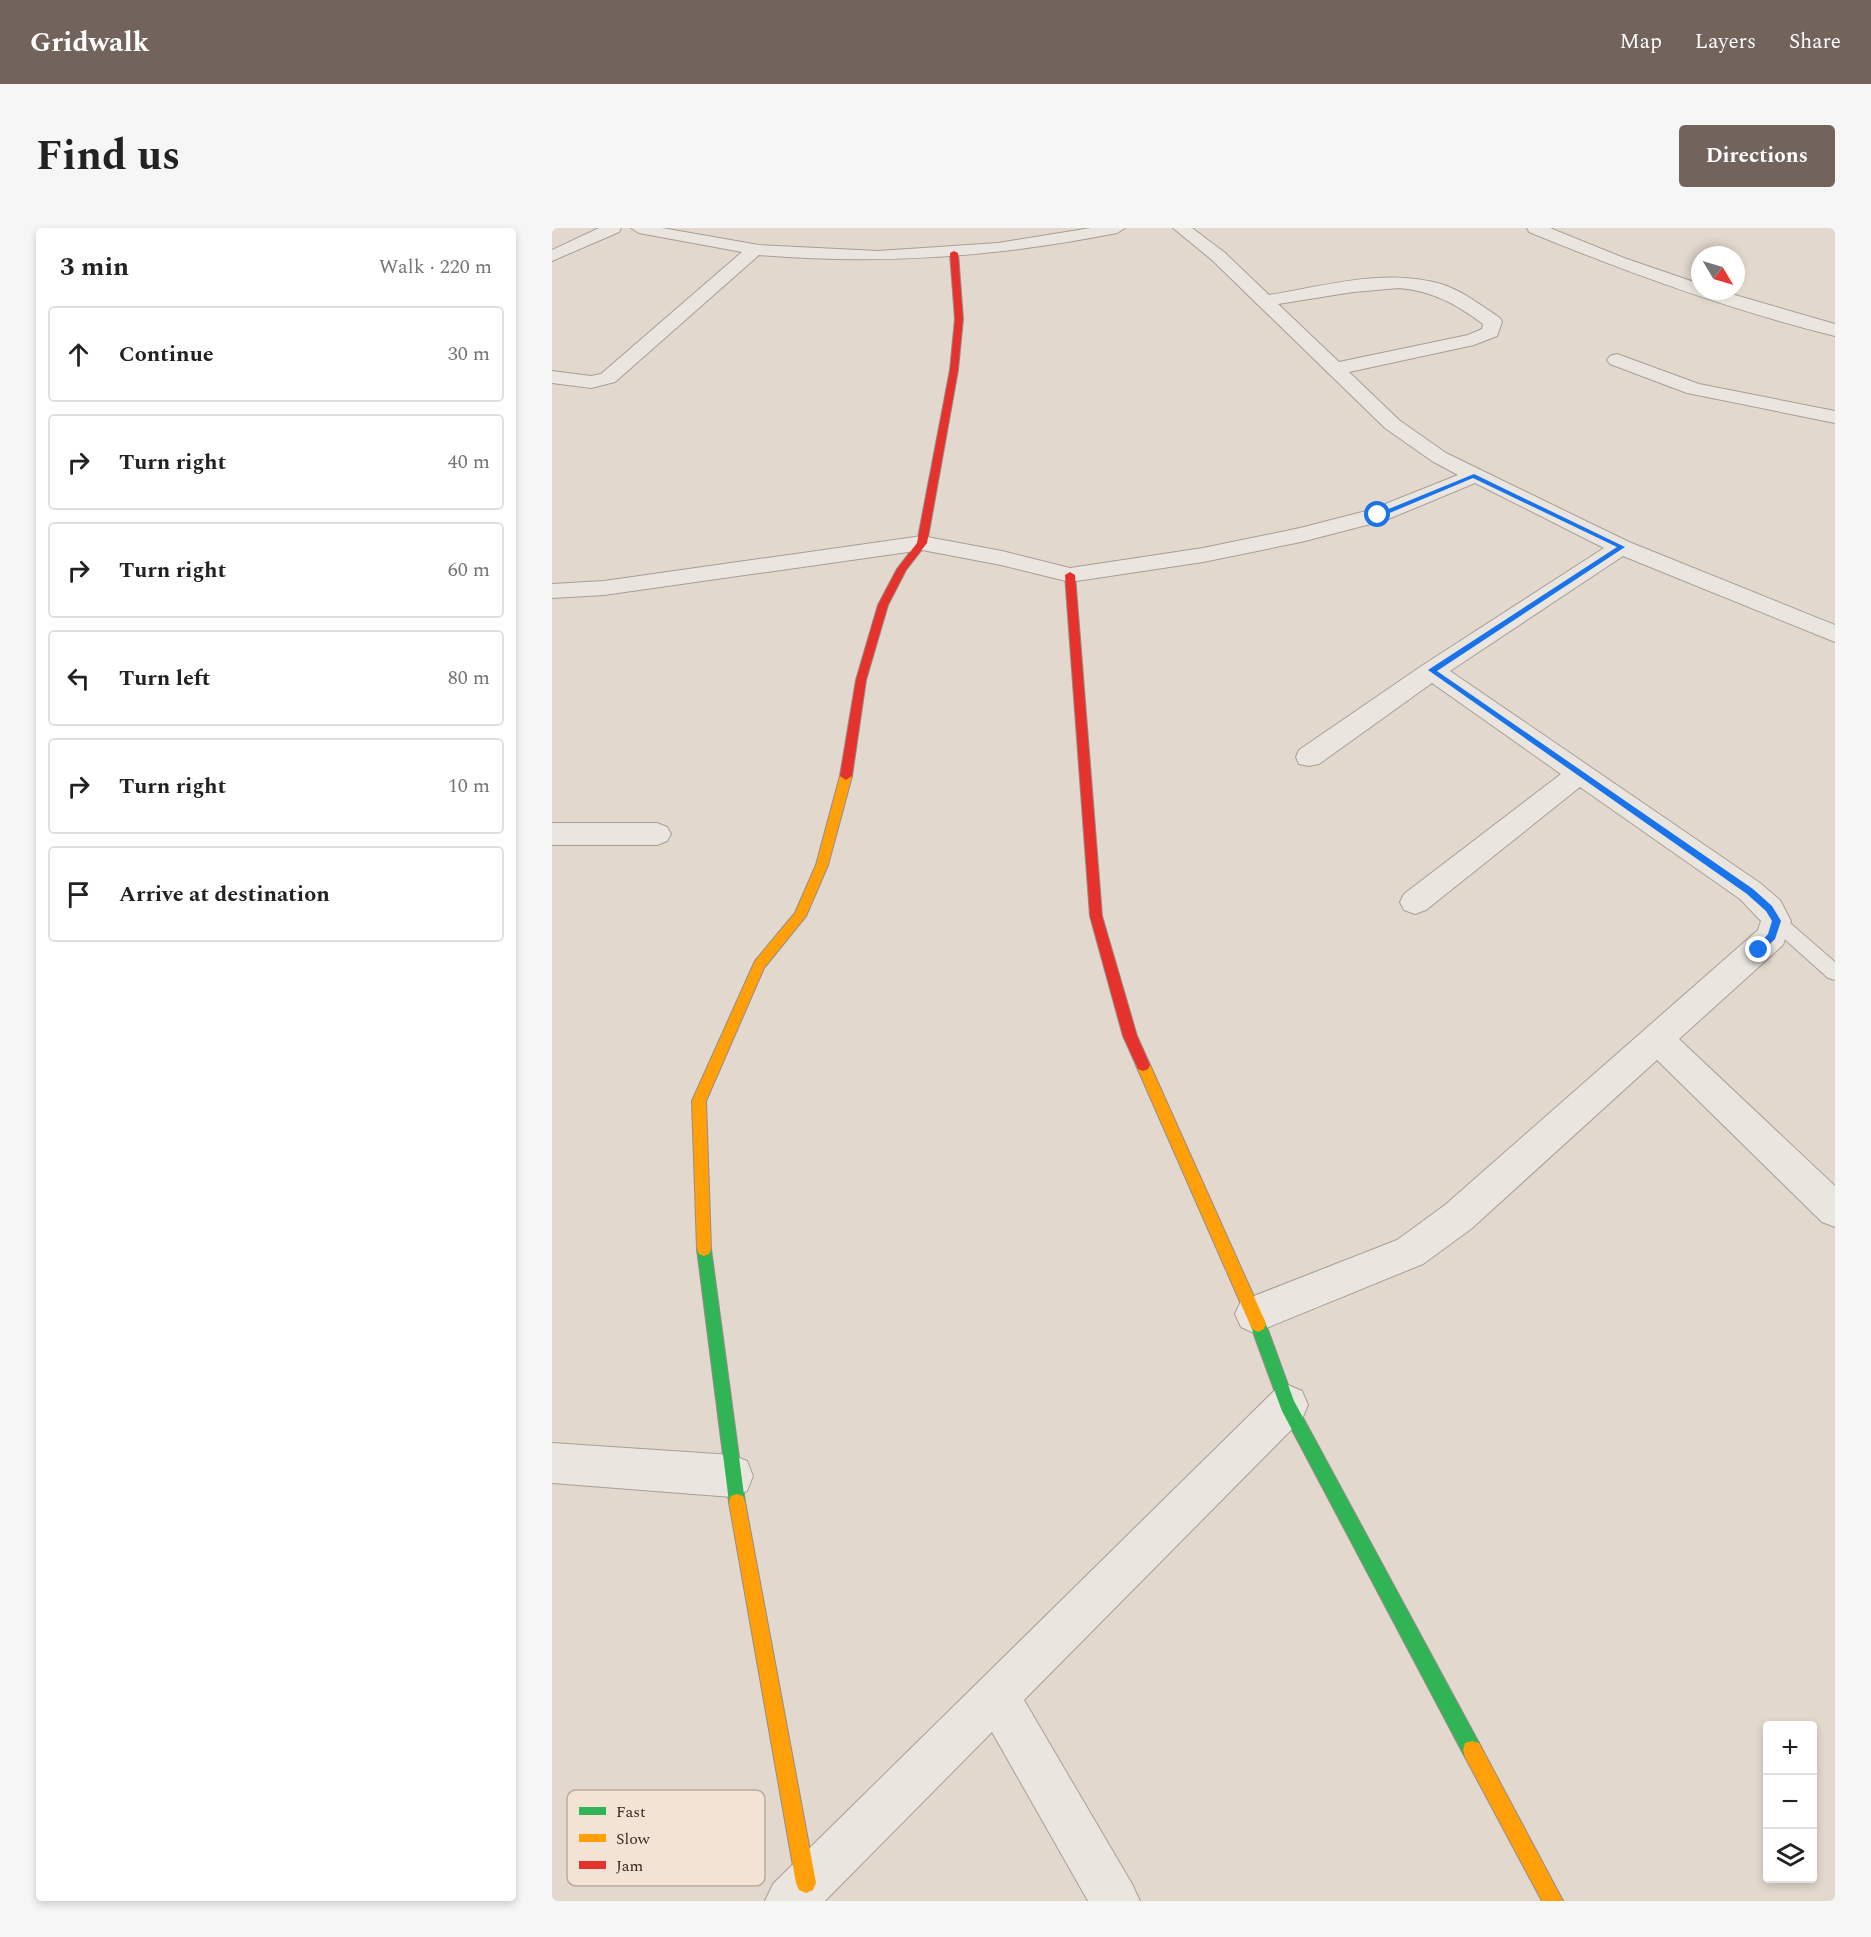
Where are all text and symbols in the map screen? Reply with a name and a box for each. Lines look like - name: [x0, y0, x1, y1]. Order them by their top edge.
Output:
- text: Gridwalk: [30, 21, 149, 64]
- text: Map: [1620, 26, 1662, 58]
- text: Layers: [1695, 26, 1756, 58]
- text: Share: [1789, 26, 1841, 58]
- text: Find us: [36, 125, 180, 188]
- button: Directions: [1679, 125, 1835, 187]
- north arrow: [1691, 246, 1745, 300]
- text: 3 min: [60, 247, 129, 287]
- text: Walk · 220 m: [379, 252, 492, 282]
- icon: ahead: [62, 338, 95, 371]
- text: Continue: [119, 338, 214, 371]
- text: 30 m: [448, 339, 490, 369]
- icon: right: [62, 446, 95, 479]
- text: Turn right: [119, 446, 226, 479]
- text: 40 m: [448, 447, 490, 477]
- route start: [1364, 501, 1390, 527]
- icon: right: [62, 554, 95, 587]
- text: Turn right: [119, 554, 226, 587]
- text: 60 m: [448, 555, 490, 585]
- icon: left: [62, 662, 95, 695]
- text: Turn left: [119, 662, 211, 695]
- text: 80 m: [448, 663, 490, 693]
- icon: right: [62, 770, 95, 803]
- text: Turn right: [119, 770, 226, 803]
- text: 10 m: [448, 771, 490, 801]
- icon: arrive: [62, 878, 95, 911]
- text: Arrive at destination: [119, 878, 330, 911]
- route end: [1745, 936, 1771, 962]
- map controls: [1763, 1721, 1817, 1883]
- button: +: [1763, 1721, 1817, 1775]
- button: −: [1763, 1775, 1817, 1829]
- legend: [567, 1790, 765, 1886]
- text: Fast: [616, 1800, 646, 1824]
- text: Slow: [616, 1827, 651, 1851]
- button: layers: [1763, 1829, 1817, 1883]
- text: Jam: [616, 1854, 644, 1878]

